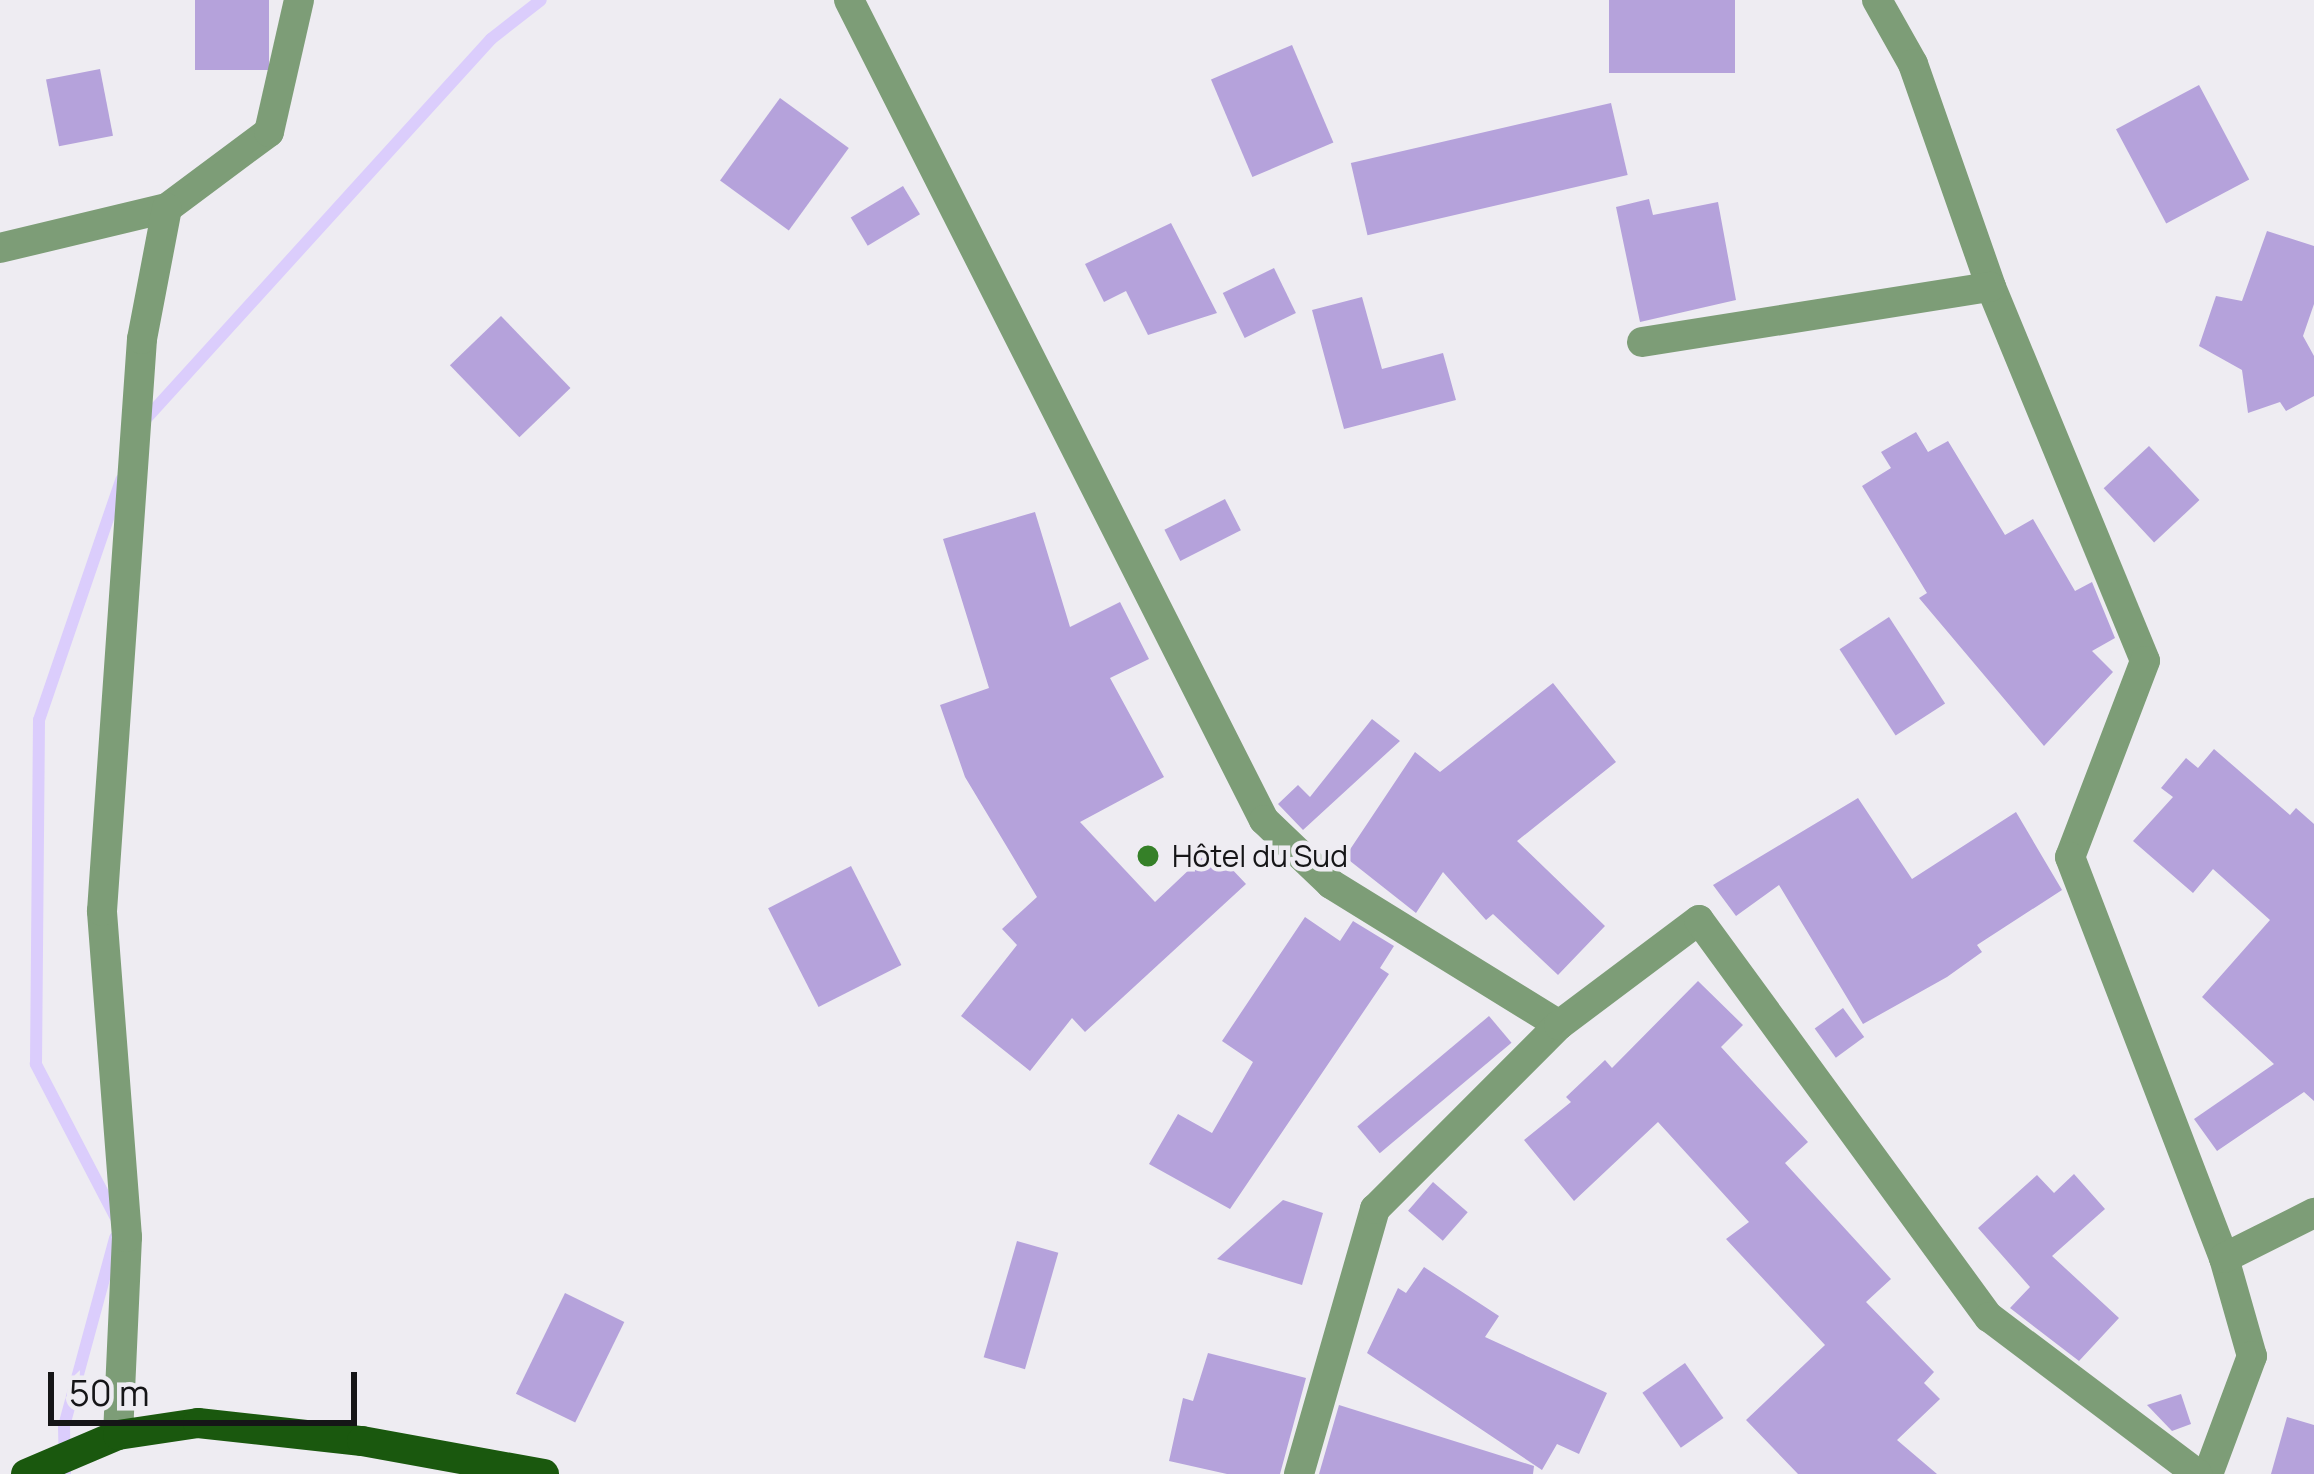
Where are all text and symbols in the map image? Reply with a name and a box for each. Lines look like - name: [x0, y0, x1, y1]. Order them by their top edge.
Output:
- place label: Hôtel du Sud: [1172, 838, 1348, 874]
- marker: Hôtel du Sud: [1135, 843, 1161, 869]
- scale bar: [54, 1348, 363, 1422]
- text: 50 m: [69, 1368, 149, 1417]

